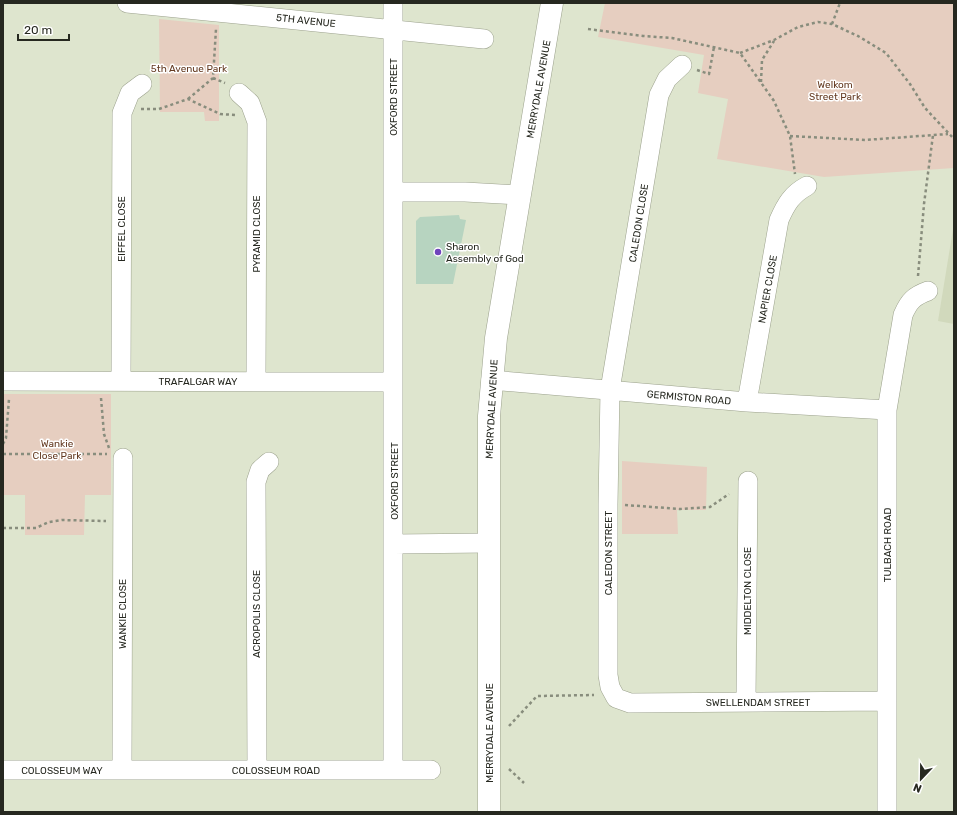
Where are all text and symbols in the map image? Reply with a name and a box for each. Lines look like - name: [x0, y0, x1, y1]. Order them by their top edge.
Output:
- street label: 5TH AVENUE: [275, 12, 336, 30]
- scale bar: [18, 16, 69, 42]
- text: 20 m: [24, 23, 52, 37]
- street label: MERRYDALE AVENUE: [524, 39, 554, 139]
- street label: OXFORD STREET: [388, 58, 400, 136]
- park label: 5th Avenue Park: [151, 63, 228, 75]
- park label: Welkom Street Park: [809, 79, 862, 103]
- street label: CALEDON CLOSE: [627, 183, 651, 263]
- street label: PYRAMID CLOSE: [251, 195, 263, 273]
- street label: EIFFEL CLOSE: [116, 196, 128, 262]
- place label: Sharon Assembly of God: [446, 241, 524, 265]
- marker: Sharon Assembly of God: [433, 247, 443, 257]
- street label: NAPIER CLOSE: [756, 254, 780, 324]
- street label: MERRYDALE AVENUE: [483, 359, 501, 459]
- street label: TRAFALGAR WAY: [158, 376, 238, 388]
- street label: GERMISTON ROAD: [646, 388, 732, 408]
- park label: Wankie Close Park: [33, 438, 82, 462]
- street label: OXFORD STREET: [389, 442, 401, 520]
- street label: TULBACH ROAD: [882, 508, 894, 582]
- street label: CALEDON STREET: [603, 511, 615, 595]
- street label: MIDDELTON CLOSE: [742, 547, 754, 635]
- street label: ACROPOLIS CLOSE: [251, 570, 263, 658]
- street label: WANKIE CLOSE: [117, 579, 129, 649]
- street label: MERRYDALE AVENUE: [484, 683, 496, 783]
- street label: SWELLENDAM STREET: [706, 697, 811, 709]
- north arrow: [901, 759, 941, 799]
- street label: COLOSSEUM WAY: [21, 765, 103, 777]
- street label: COLOSSEUM ROAD: [232, 765, 320, 777]
- text: N: [911, 780, 924, 795]

